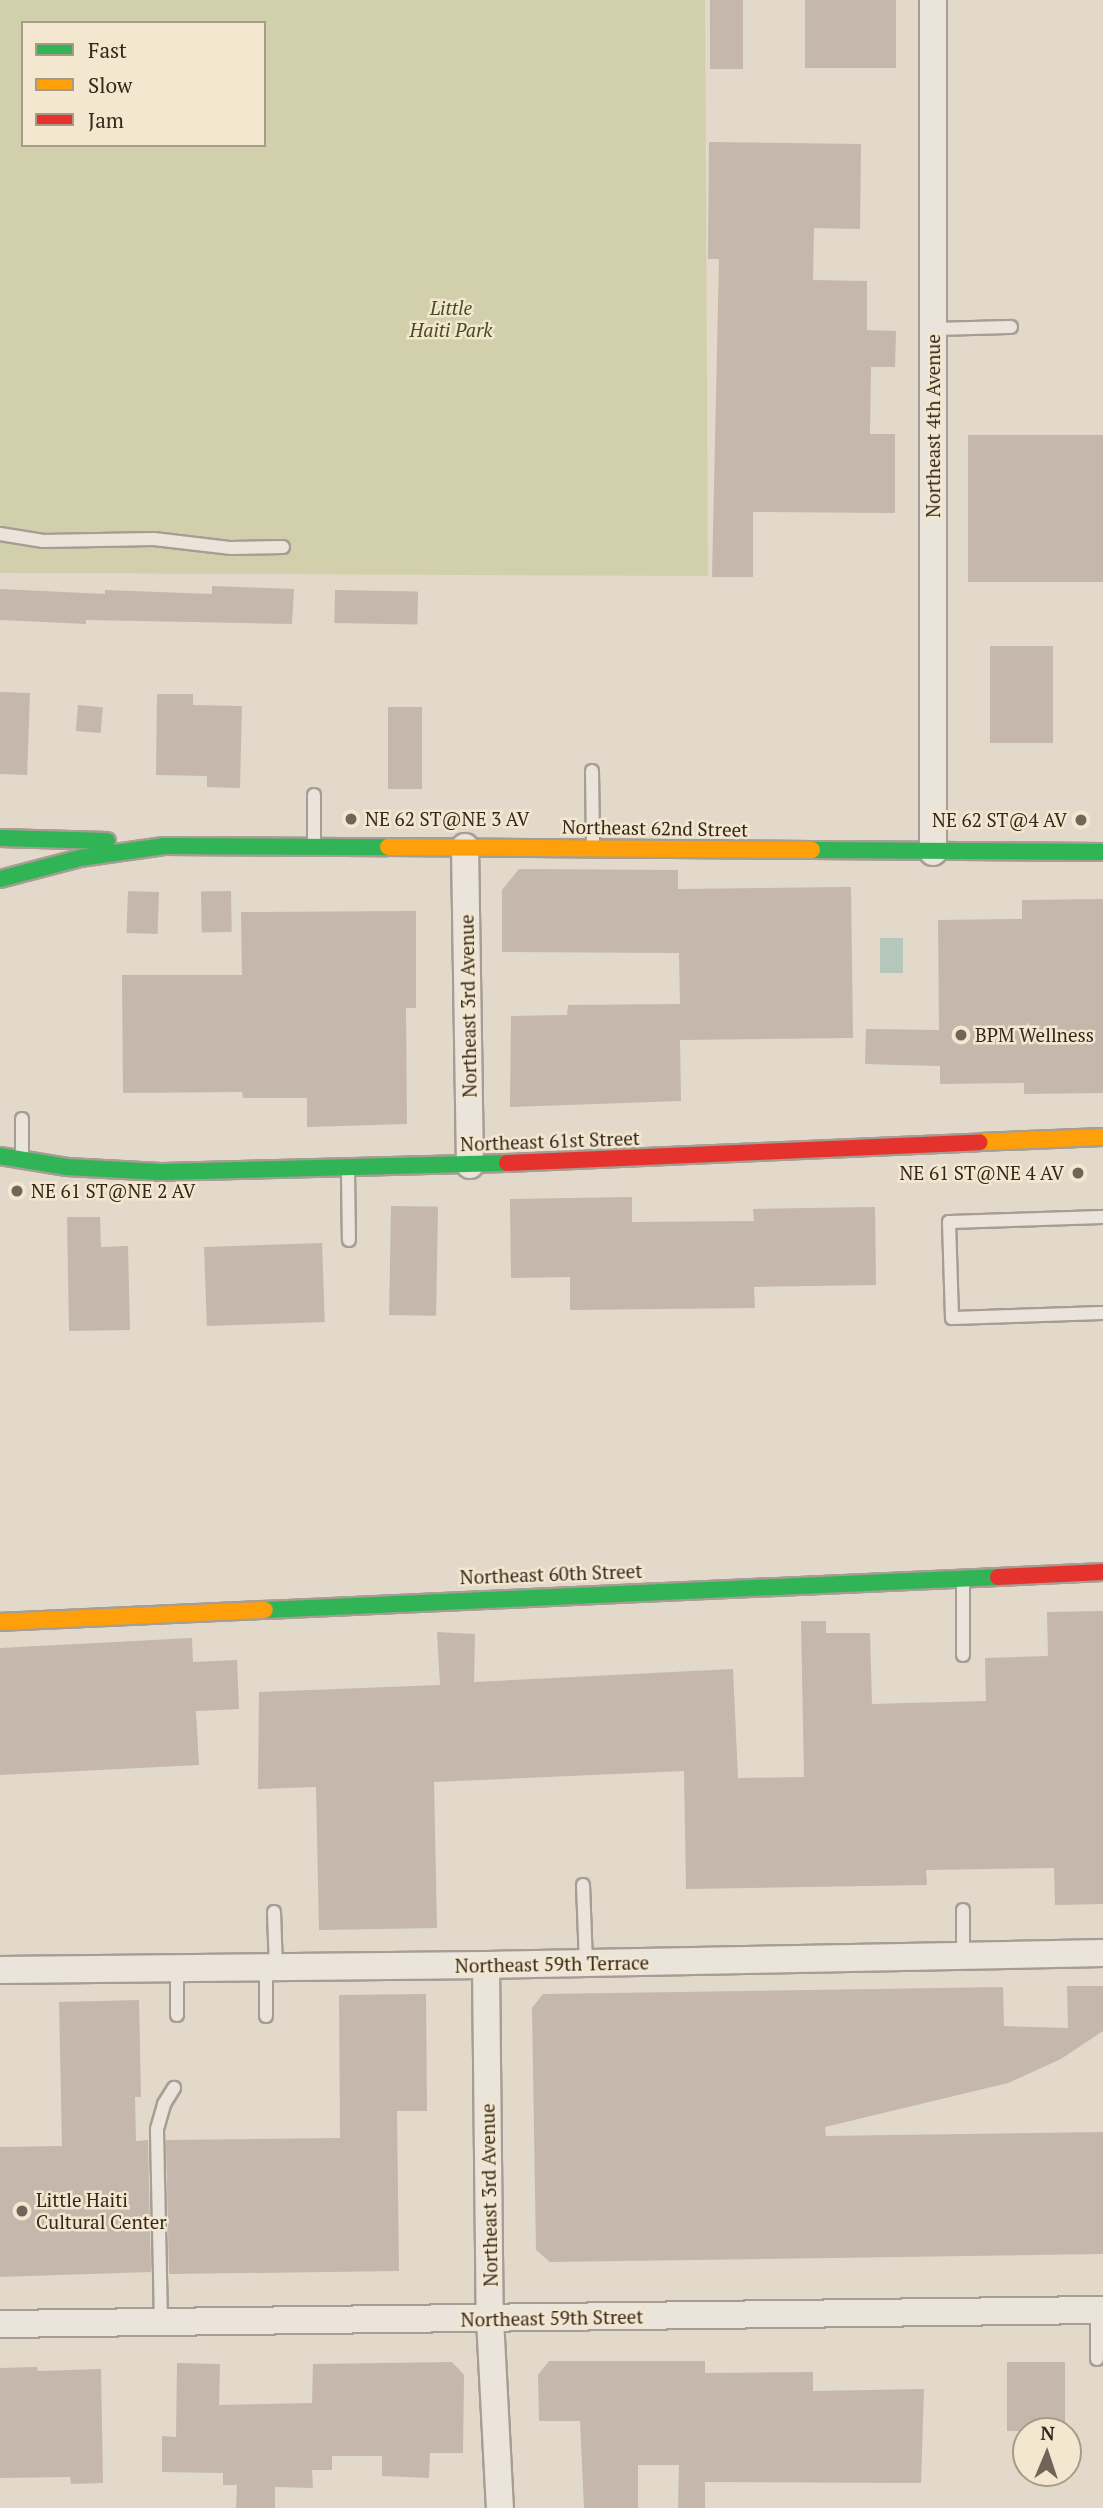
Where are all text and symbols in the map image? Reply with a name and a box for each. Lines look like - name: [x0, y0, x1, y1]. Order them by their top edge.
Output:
- legend: [21, 21, 266, 147]
- text: Fast: [88, 36, 127, 64]
- text: Slow: [88, 71, 132, 99]
- text: Jam: [88, 106, 124, 134]
- park label: Little Haiti Park: [410, 297, 492, 341]
- street label: Northeast 4th Avenue: [922, 334, 944, 518]
- place label: NE 62 ST@NE 3 AV: [365, 808, 530, 830]
- place label: NE 62 ST@4 AV: [932, 809, 1067, 831]
- marker: NE 62 ST@NE 3 AV: [343, 811, 359, 827]
- marker: NE 62 ST@4 AV: [1073, 812, 1089, 828]
- street label: Northeast 62nd Street: [562, 815, 748, 841]
- street label: Northeast 3rd Avenue: [455, 914, 481, 1098]
- place label: BPM Wellness: [975, 1024, 1094, 1046]
- marker: BPM Wellness: [953, 1027, 969, 1043]
- street label: Northeast 61st Street: [460, 1126, 640, 1156]
- place label: NE 61 ST@NE 4 AV: [899, 1162, 1064, 1184]
- marker: NE 61 ST@NE 4 AV: [1070, 1165, 1086, 1181]
- place label: NE 61 ST@NE 2 AV: [31, 1180, 196, 1202]
- marker: NE 61 ST@NE 2 AV: [9, 1183, 25, 1199]
- street label: Northeast 60th Street: [459, 1559, 643, 1589]
- street label: Northeast 59th Terrace: [455, 1951, 649, 1977]
- street label: Northeast 3rd Avenue: [476, 2103, 502, 2287]
- place label: Little Haiti Cultural Center: [36, 2189, 167, 2233]
- marker: Little Haiti Cultural Center: [14, 2203, 30, 2219]
- street label: Northeast 59th Street: [460, 2305, 644, 2331]
- north arrow: [1012, 2417, 1082, 2487]
- text: N: [1040, 2420, 1055, 2445]

